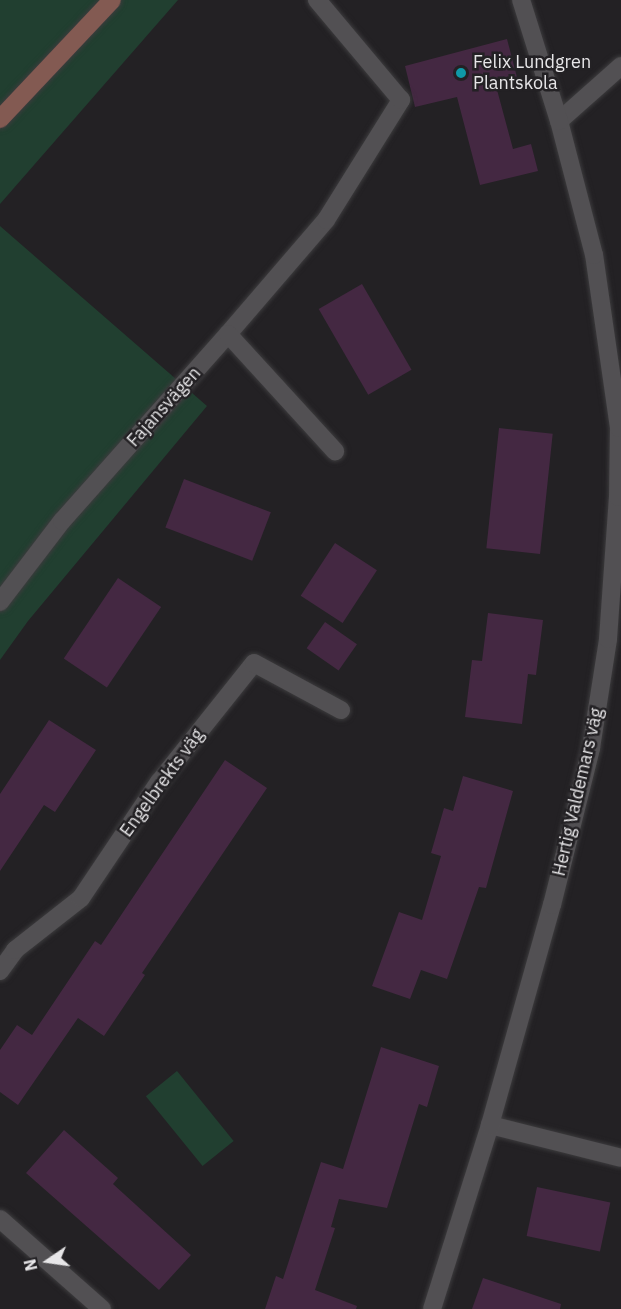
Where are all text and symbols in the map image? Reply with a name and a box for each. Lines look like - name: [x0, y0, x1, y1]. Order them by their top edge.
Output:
- place label: Felix Lundgren Plantskola: [473, 52, 591, 94]
- marker: Felix Lundgren Plantskola: [454, 66, 468, 80]
- street label: Fajansvägen: [123, 363, 205, 451]
- street label: Hertig Valdemars väg: [548, 706, 608, 878]
- street label: Engelbrekts väg: [116, 725, 208, 841]
- north arrow: [18, 1231, 78, 1291]
- text: N: [19, 1257, 42, 1273]

